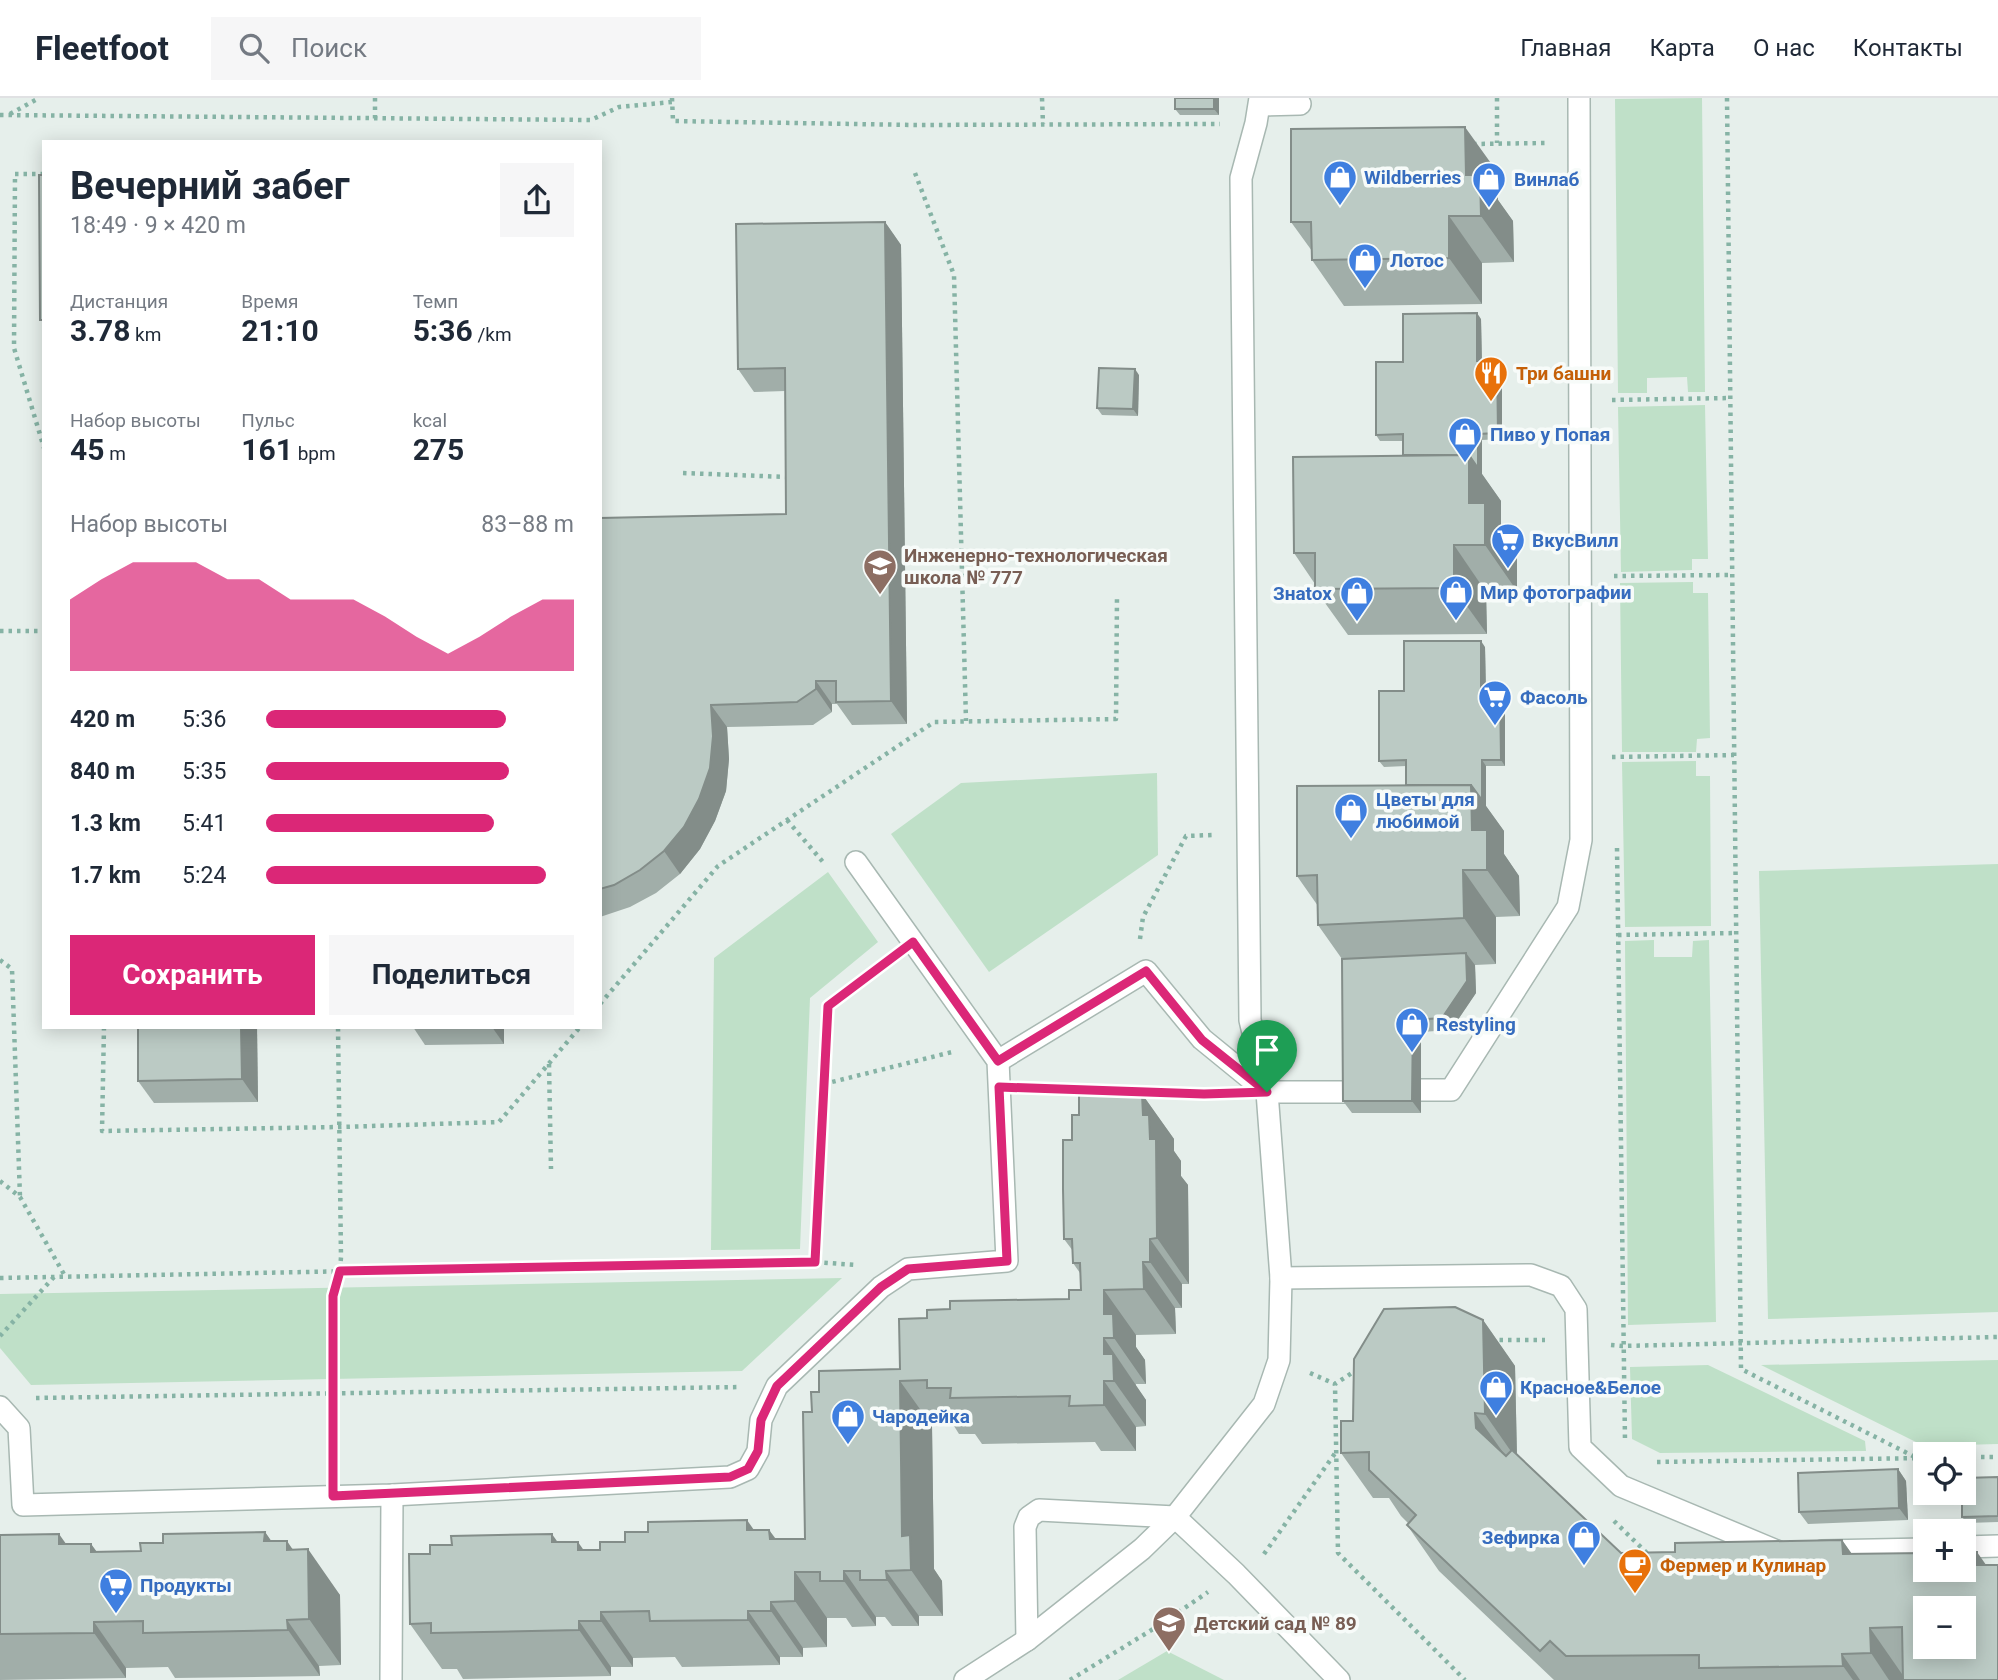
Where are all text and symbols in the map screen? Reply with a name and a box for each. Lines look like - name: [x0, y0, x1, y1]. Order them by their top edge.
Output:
- search box: [211, 17, 701, 80]
- text: Fleetfoot: [35, 29, 169, 68]
- icon: search: [235, 29, 273, 67]
- text: Поиск: [291, 33, 367, 63]
- text: Главная: [1520, 34, 1611, 62]
- text: Карта: [1649, 34, 1715, 62]
- text: О нас: [1753, 34, 1815, 62]
- text: Контакты: [1853, 34, 1963, 62]
- shop icon: Wildberries: [1321, 158, 1359, 207]
- shop icon: Винлаб: [1470, 160, 1508, 209]
- button: share: [500, 163, 574, 237]
- text: Вечерний забег: [70, 164, 350, 208]
- place label: Wildberries: [1364, 166, 1462, 189]
- place label: Винлаб: [1514, 168, 1580, 191]
- text: 18:49 · 9 × 420 m: [70, 212, 246, 239]
- shop icon: Лотос: [1346, 241, 1384, 290]
- place label: Лотос: [1390, 249, 1444, 272]
- text: Дистанция: [70, 290, 168, 313]
- text: Время: [241, 290, 298, 313]
- text: Темп: [413, 290, 458, 313]
- text: 3.78: [70, 313, 130, 348]
- text: 21:10: [241, 313, 319, 348]
- text: 5:36: [413, 313, 473, 348]
- text: km: [130, 323, 161, 346]
- text: /km: [473, 323, 512, 346]
- restaurant icon: Три башни: [1472, 354, 1510, 403]
- place label: Три башни: [1516, 362, 1611, 385]
- text: Набор высоты: [70, 409, 201, 432]
- text: Пульс: [241, 409, 295, 432]
- text: kcal: [413, 409, 447, 432]
- shop icon: Пиво у Попая: [1446, 415, 1484, 464]
- place label: Пиво у Попая: [1490, 423, 1610, 446]
- text: 45: [70, 432, 104, 467]
- text: 161: [241, 432, 293, 467]
- text: 275: [413, 432, 464, 467]
- text: m: [104, 442, 126, 465]
- text: bpm: [293, 442, 336, 465]
- text: Набор высоты: [70, 511, 228, 538]
- text: 83–88 m: [481, 511, 574, 538]
- supermarket icon: ВкусВилл: [1489, 521, 1527, 570]
- place label: ВкусВилл: [1532, 529, 1619, 552]
- place label: Инженерно-технологическая школа № 777: [904, 544, 1168, 589]
- school or university icon: Инженерно-технологическая школа № 777: [861, 547, 899, 596]
- shop icon: Мир фотографии: [1437, 573, 1475, 622]
- shop icon: Знаtox: [1338, 574, 1376, 623]
- place label: Мир фотографии: [1480, 581, 1632, 604]
- place label: Знаtox: [1273, 582, 1332, 605]
- supermarket icon: Фасоль: [1476, 678, 1514, 727]
- place label: Фасоль: [1520, 686, 1588, 709]
- text: 420 m: [70, 706, 135, 733]
- text: 5:36: [182, 706, 226, 733]
- text: 840 m: [70, 758, 135, 785]
- text: 5:35: [182, 758, 226, 785]
- place label: Цветы для любимой: [1376, 788, 1475, 833]
- shop icon: Цветы для любимой: [1332, 791, 1370, 840]
- text: 1.3 km: [70, 810, 141, 837]
- text: 5:41: [182, 810, 226, 837]
- text: 1.7 km: [70, 862, 141, 889]
- text: 5:24: [182, 862, 226, 889]
- button: Сохранить: [70, 935, 315, 1015]
- button: Поделиться: [329, 935, 574, 1015]
- shop icon: Restyling: [1393, 1005, 1431, 1054]
- place label: Restyling: [1436, 1013, 1516, 1036]
- pin: [1237, 1020, 1297, 1092]
- icon: arrive: [1248, 1031, 1286, 1069]
- shop icon: Красное&Белое: [1477, 1368, 1515, 1417]
- place label: Красное&Белое: [1520, 1376, 1661, 1399]
- shop icon: Чародейка: [829, 1397, 867, 1446]
- place label: Чародейка: [872, 1405, 970, 1428]
- map controls: [1913, 1442, 1976, 1659]
- button: locate: [1913, 1442, 1976, 1505]
- shop icon: Зефирка: [1565, 1518, 1603, 1567]
- button: +: [1913, 1519, 1976, 1582]
- place label: Зефирка: [1482, 1526, 1560, 1549]
- cafe icon: Фермер и Кулинар: [1616, 1546, 1654, 1595]
- place label: Фермер и Кулинар: [1660, 1554, 1827, 1577]
- supermarket icon: Продукты: [97, 1566, 135, 1615]
- place label: Продукты: [140, 1574, 232, 1597]
- button: −: [1913, 1596, 1976, 1659]
- school or university icon: Детский сад № 89: [1150, 1604, 1188, 1653]
- place label: Детский сад № 89: [1194, 1612, 1357, 1635]

